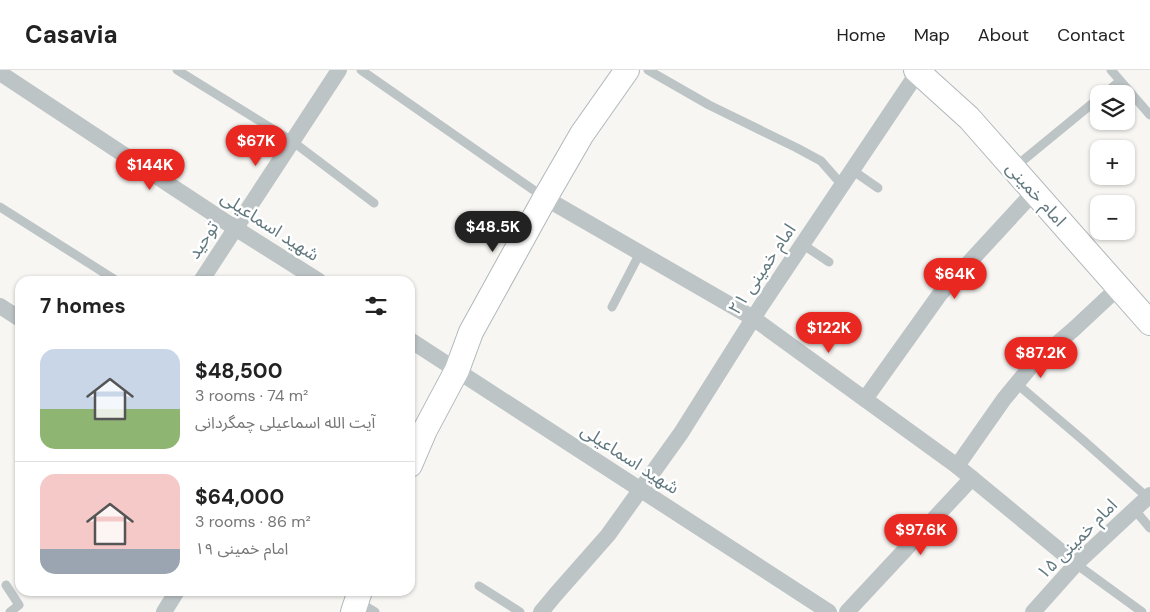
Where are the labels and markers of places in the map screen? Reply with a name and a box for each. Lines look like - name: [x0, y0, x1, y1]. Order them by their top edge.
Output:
- pin: $67K: [226, 124, 286, 167]
- pin: $144K: [115, 148, 185, 191]
- pin: $48.5K: [452, 210, 534, 253]
- pin: $64K: [925, 258, 985, 300]
- pin: $122K: [794, 312, 864, 354]
- pin: $87.2K: [1000, 336, 1082, 379]
- pin: $97.6K: [880, 514, 962, 556]

